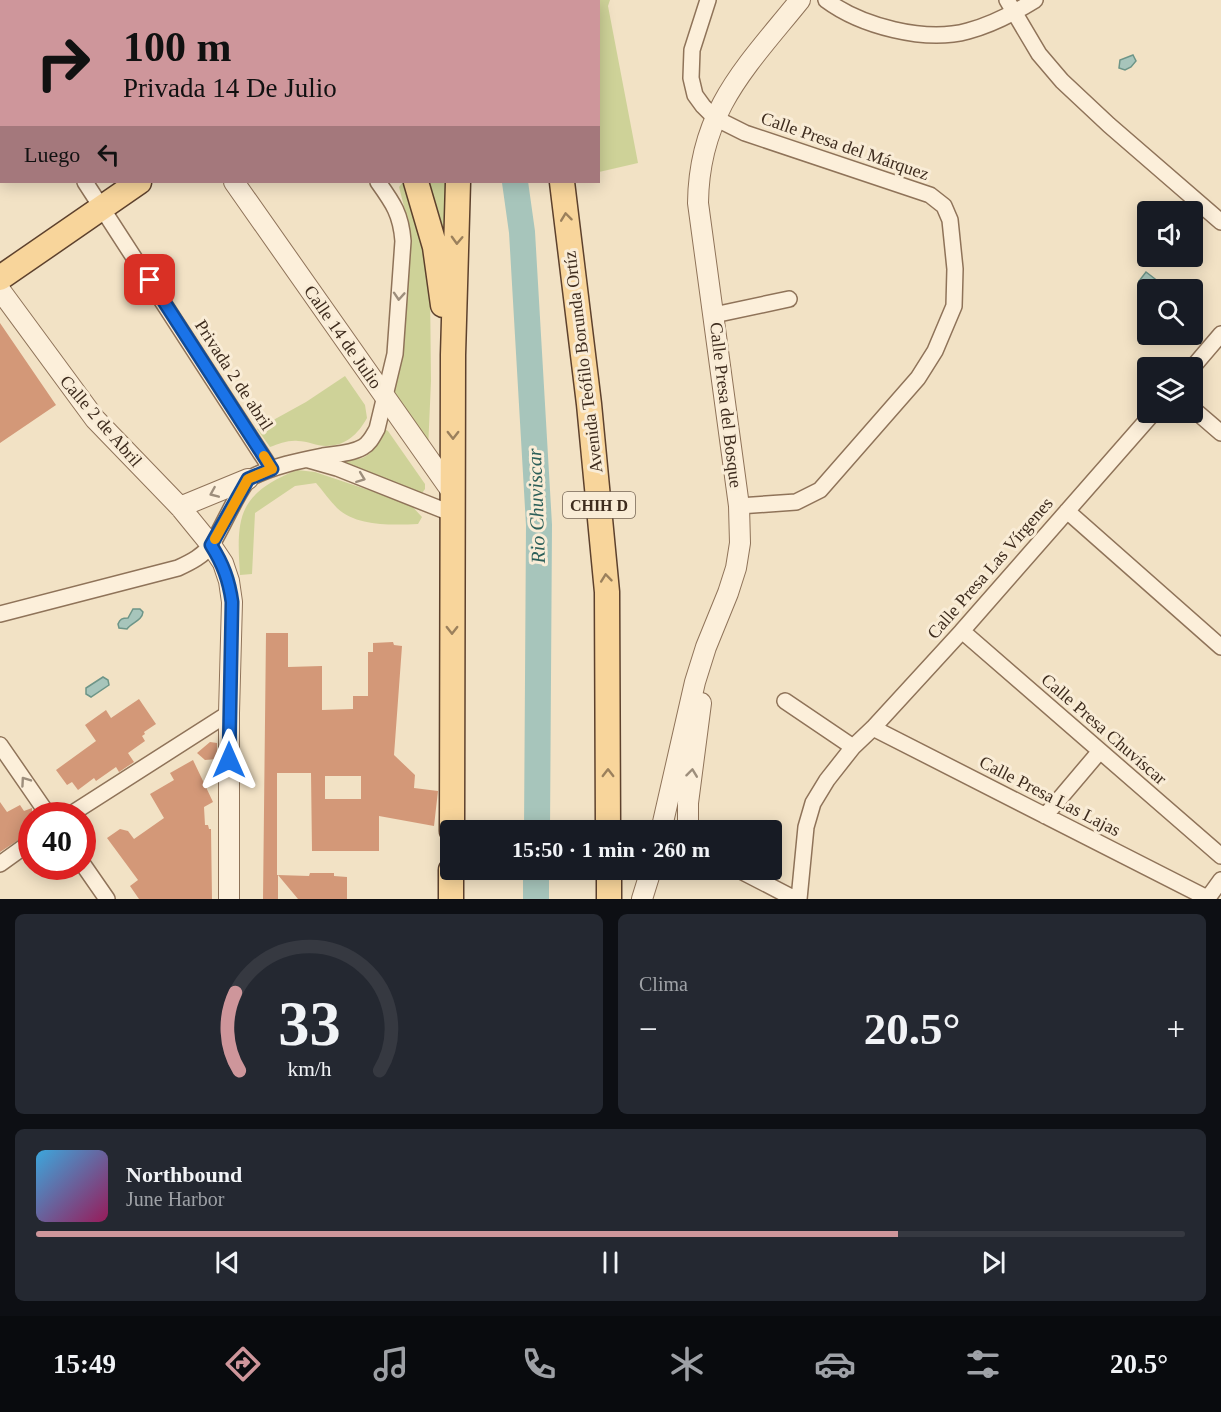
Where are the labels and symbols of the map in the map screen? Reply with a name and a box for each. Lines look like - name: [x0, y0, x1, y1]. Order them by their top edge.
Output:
- street label: Calle Presa del Márquez: [758, 108, 932, 184]
- one-way arrow: [560, 212, 573, 221]
- one-way arrow: [450, 235, 463, 244]
- street label: Avenida Teófilo Borunda Ortíz: [559, 250, 607, 474]
- pin: [124, 254, 175, 305]
- street label: Calle 14 de Julio: [300, 282, 386, 392]
- one-way arrow: [393, 291, 406, 300]
- street label: Privada 2 de abril: [191, 316, 277, 434]
- street label: Calle Presa del Bosque: [706, 321, 746, 489]
- street label: Calle 2 de Abril: [56, 371, 146, 471]
- one-way arrow: [447, 430, 459, 439]
- water label: Rio Chuviscar: [523, 448, 549, 565]
- one-way arrow: [356, 470, 366, 483]
- one-way arrow: [209, 486, 220, 498]
- road number: CHIH D: [563, 492, 635, 518]
- street label: Calle Presa Las Vírgenes: [923, 493, 1057, 643]
- one-way arrow: [600, 573, 613, 582]
- one-way arrow: [446, 625, 458, 634]
- street label: Calle Presa Chuvíscar: [1037, 669, 1171, 789]
- position arrow: [197, 728, 261, 792]
- street label: Calle Presa Las Lajas: [976, 752, 1124, 840]
- one-way arrow: [602, 768, 614, 777]
- one-way arrow: [685, 768, 697, 778]
- one-way arrow: [21, 776, 32, 787]
- speed limit sign: 40: [18, 802, 96, 880]

